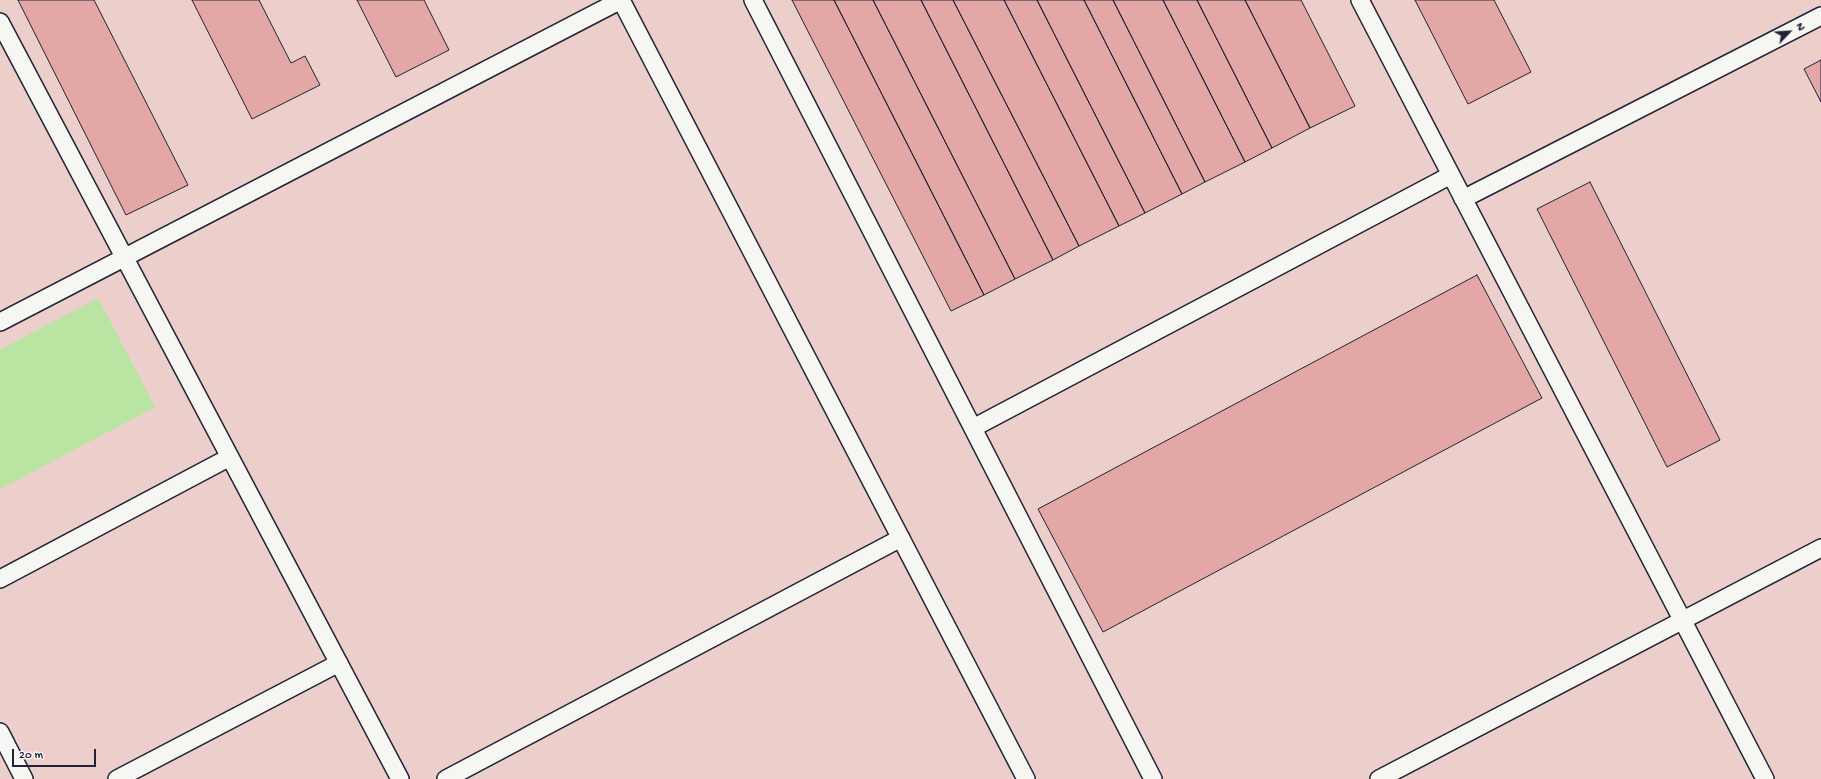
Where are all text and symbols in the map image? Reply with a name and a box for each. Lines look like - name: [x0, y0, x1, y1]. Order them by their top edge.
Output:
- north arrow: [1769, 12, 1809, 52]
- text: N: [1793, 21, 1807, 33]
- scale bar: [14, 741, 98, 767]
- text: 20 m: [19, 749, 43, 763]

